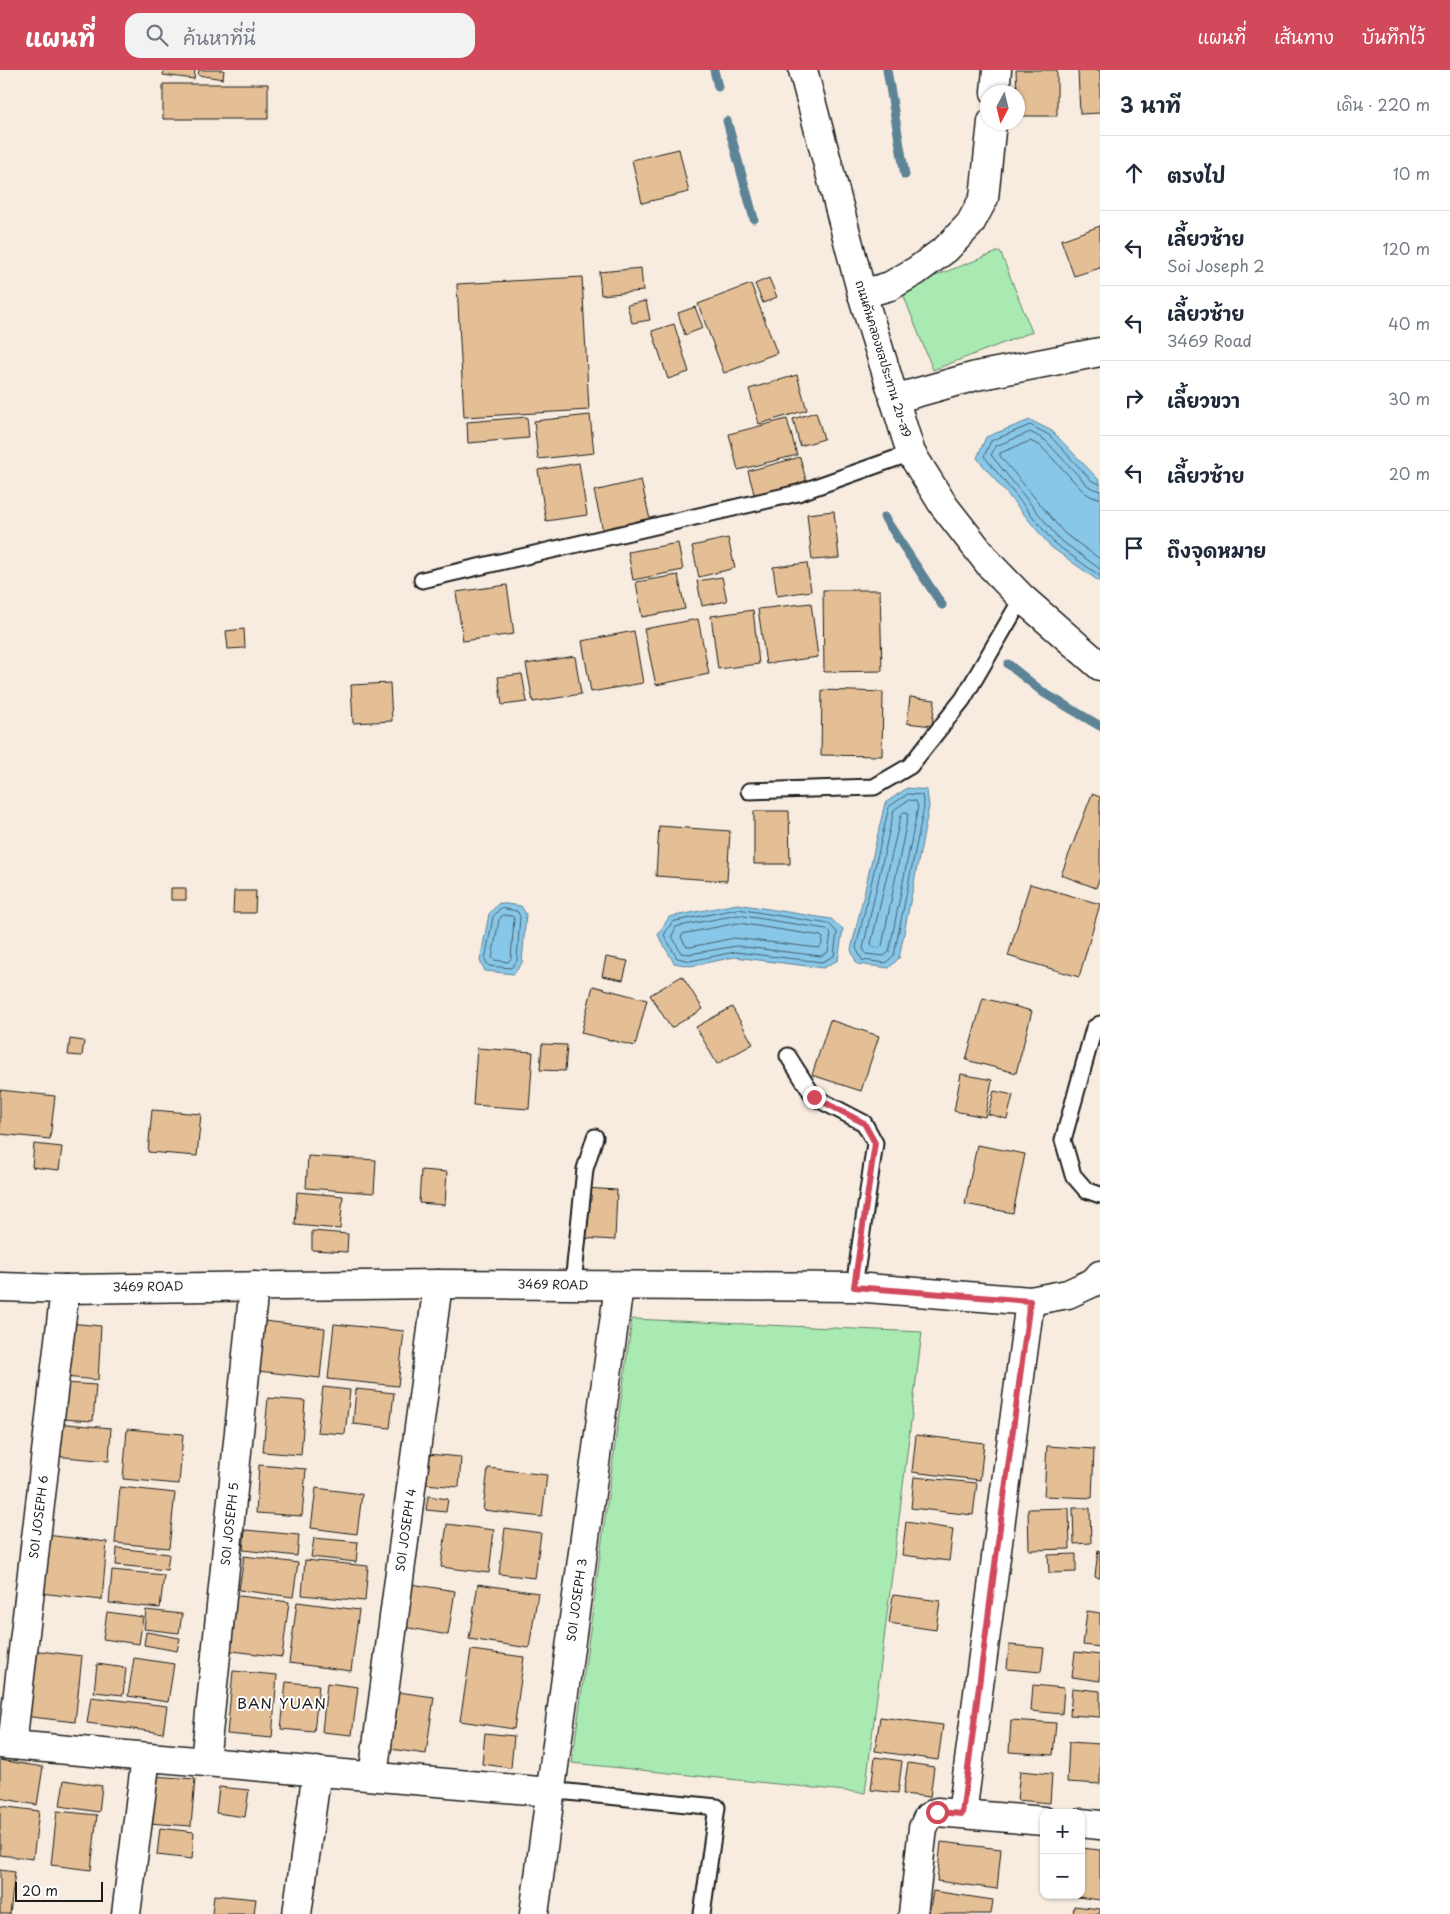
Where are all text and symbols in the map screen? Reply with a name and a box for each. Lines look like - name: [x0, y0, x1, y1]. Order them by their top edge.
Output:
- search box: [125, 13, 475, 58]
- text: แผนที่: [25, 19, 95, 55]
- icon: search: [143, 21, 171, 49]
- text: ค้นหาที่นี่: [183, 23, 256, 51]
- text: แผนที่: [1198, 23, 1246, 50]
- text: เส้นทาง: [1274, 23, 1334, 50]
- text: บันทึกไว้: [1362, 23, 1425, 50]
- north arrow: [980, 85, 1025, 130]
- text: 3 นาที: [1120, 88, 1181, 120]
- text: เดิน · 220 m: [1336, 92, 1430, 116]
- icon: ahead: [1120, 159, 1148, 187]
- text: ตรงไป: [1167, 161, 1225, 189]
- text: 10 m: [1393, 161, 1430, 185]
- text: เลี้ยวซ้าย: [1167, 224, 1244, 252]
- icon: left: [1120, 234, 1148, 262]
- text: 120 m: [1383, 236, 1430, 260]
- text: Soi Joseph 2: [1167, 253, 1265, 277]
- street label: ถนนคันคลองชลประทาน 2ข-ส9: [851, 278, 916, 439]
- text: เลี้ยวซ้าย: [1167, 299, 1244, 327]
- icon: left: [1120, 309, 1148, 337]
- text: 40 m: [1388, 311, 1430, 335]
- text: 3469 Road: [1167, 328, 1252, 352]
- icon: right: [1120, 384, 1148, 412]
- text: เลี้ยวขวา: [1167, 386, 1240, 414]
- text: 30 m: [1388, 386, 1430, 410]
- icon: left: [1120, 459, 1148, 487]
- text: เลี้ยวซ้าย: [1167, 461, 1244, 489]
- text: 20 m: [1389, 461, 1430, 485]
- icon: arrive: [1120, 534, 1148, 562]
- text: ถึงจุดหมาย: [1167, 536, 1266, 564]
- route end: [803, 1086, 826, 1109]
- street label: 3469 ROAD: [517, 1274, 589, 1294]
- street label: 3469 ROAD: [112, 1276, 184, 1296]
- street label: SOI JOSEPH 6: [24, 1474, 52, 1560]
- street label: SOI JOSEPH 5: [216, 1481, 242, 1566]
- street label: SOI JOSEPH 4: [390, 1487, 420, 1572]
- street label: SOI JOSEPH 3: [561, 1557, 591, 1642]
- district label: BAN YUAN: [237, 1691, 327, 1714]
- route start: [926, 1801, 949, 1824]
- map controls: [1040, 1809, 1085, 1899]
- button: +: [1040, 1809, 1085, 1854]
- button: −: [1040, 1854, 1085, 1899]
- scale bar: [15, 1879, 102, 1902]
- text: 20 m: [22, 1880, 58, 1901]

